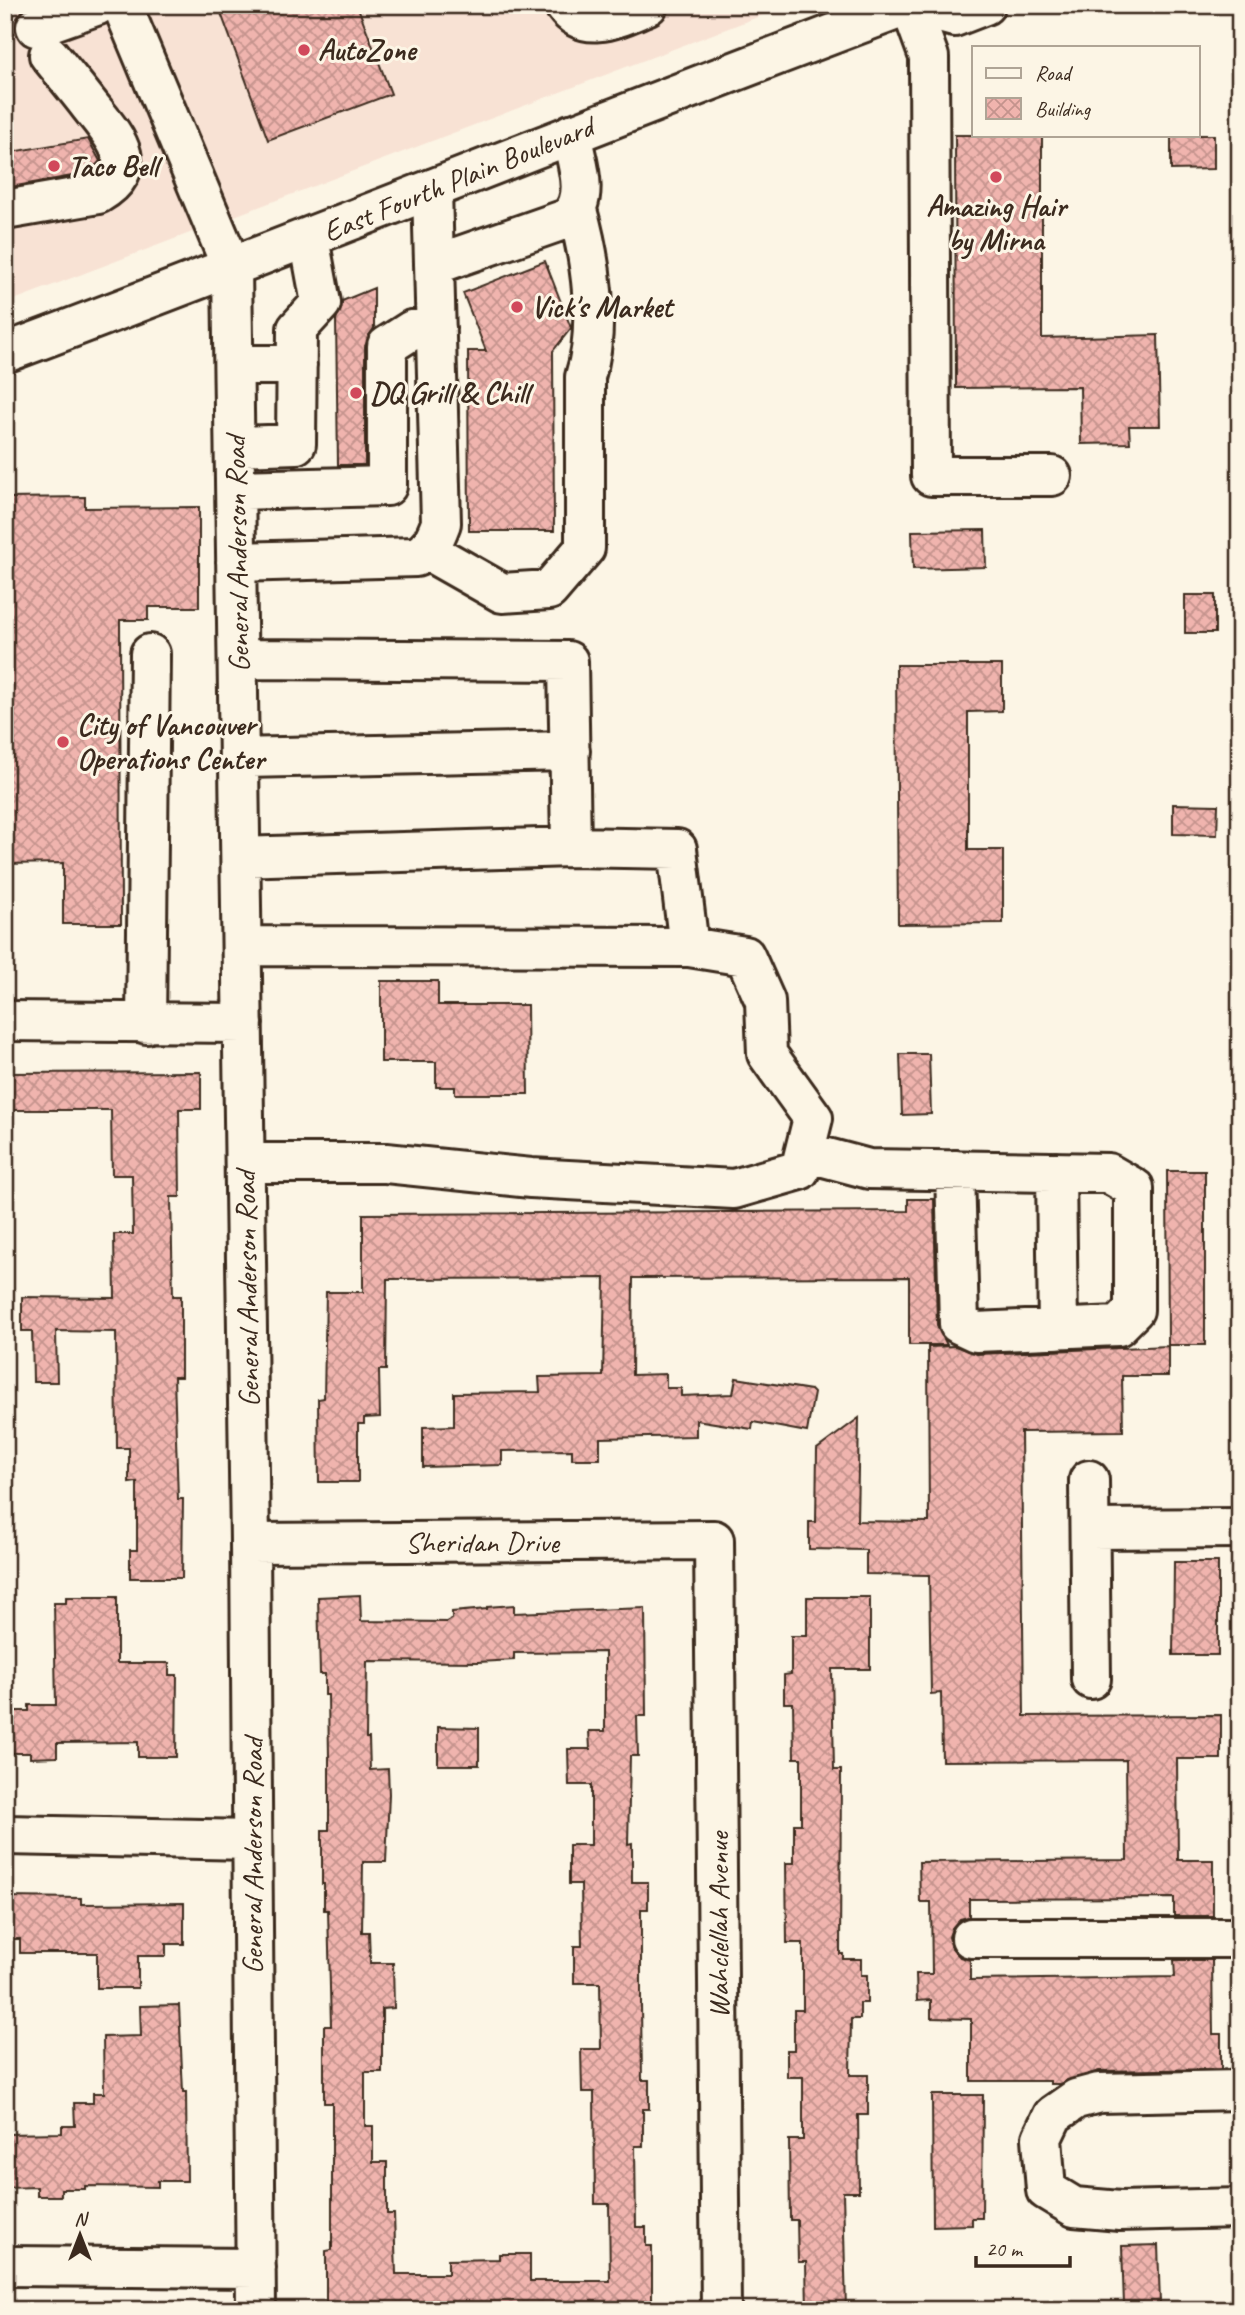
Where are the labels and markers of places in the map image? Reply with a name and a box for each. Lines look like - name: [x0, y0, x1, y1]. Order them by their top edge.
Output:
- place label: AutoZone: [318, 31, 418, 69]
- marker: AutoZone: [296, 42, 312, 58]
- place label: Taco Bell: [68, 147, 163, 185]
- marker: Taco Bell: [46, 158, 62, 174]
- marker: Amazing Hair by Mirna: [988, 169, 1004, 185]
- place label: Amazing Hair by Mirna: [926, 187, 1069, 260]
- place label: Vick's Market: [531, 288, 675, 326]
- marker: Vick's Market: [509, 299, 525, 315]
- place label: DQ Grill & Chill: [370, 374, 534, 412]
- marker: DQ Grill & Chill: [348, 385, 364, 401]
- place label: City of Vancouver Operations Center: [77, 706, 267, 778]
- marker: City of Vancouver Operations Center: [55, 734, 71, 750]

